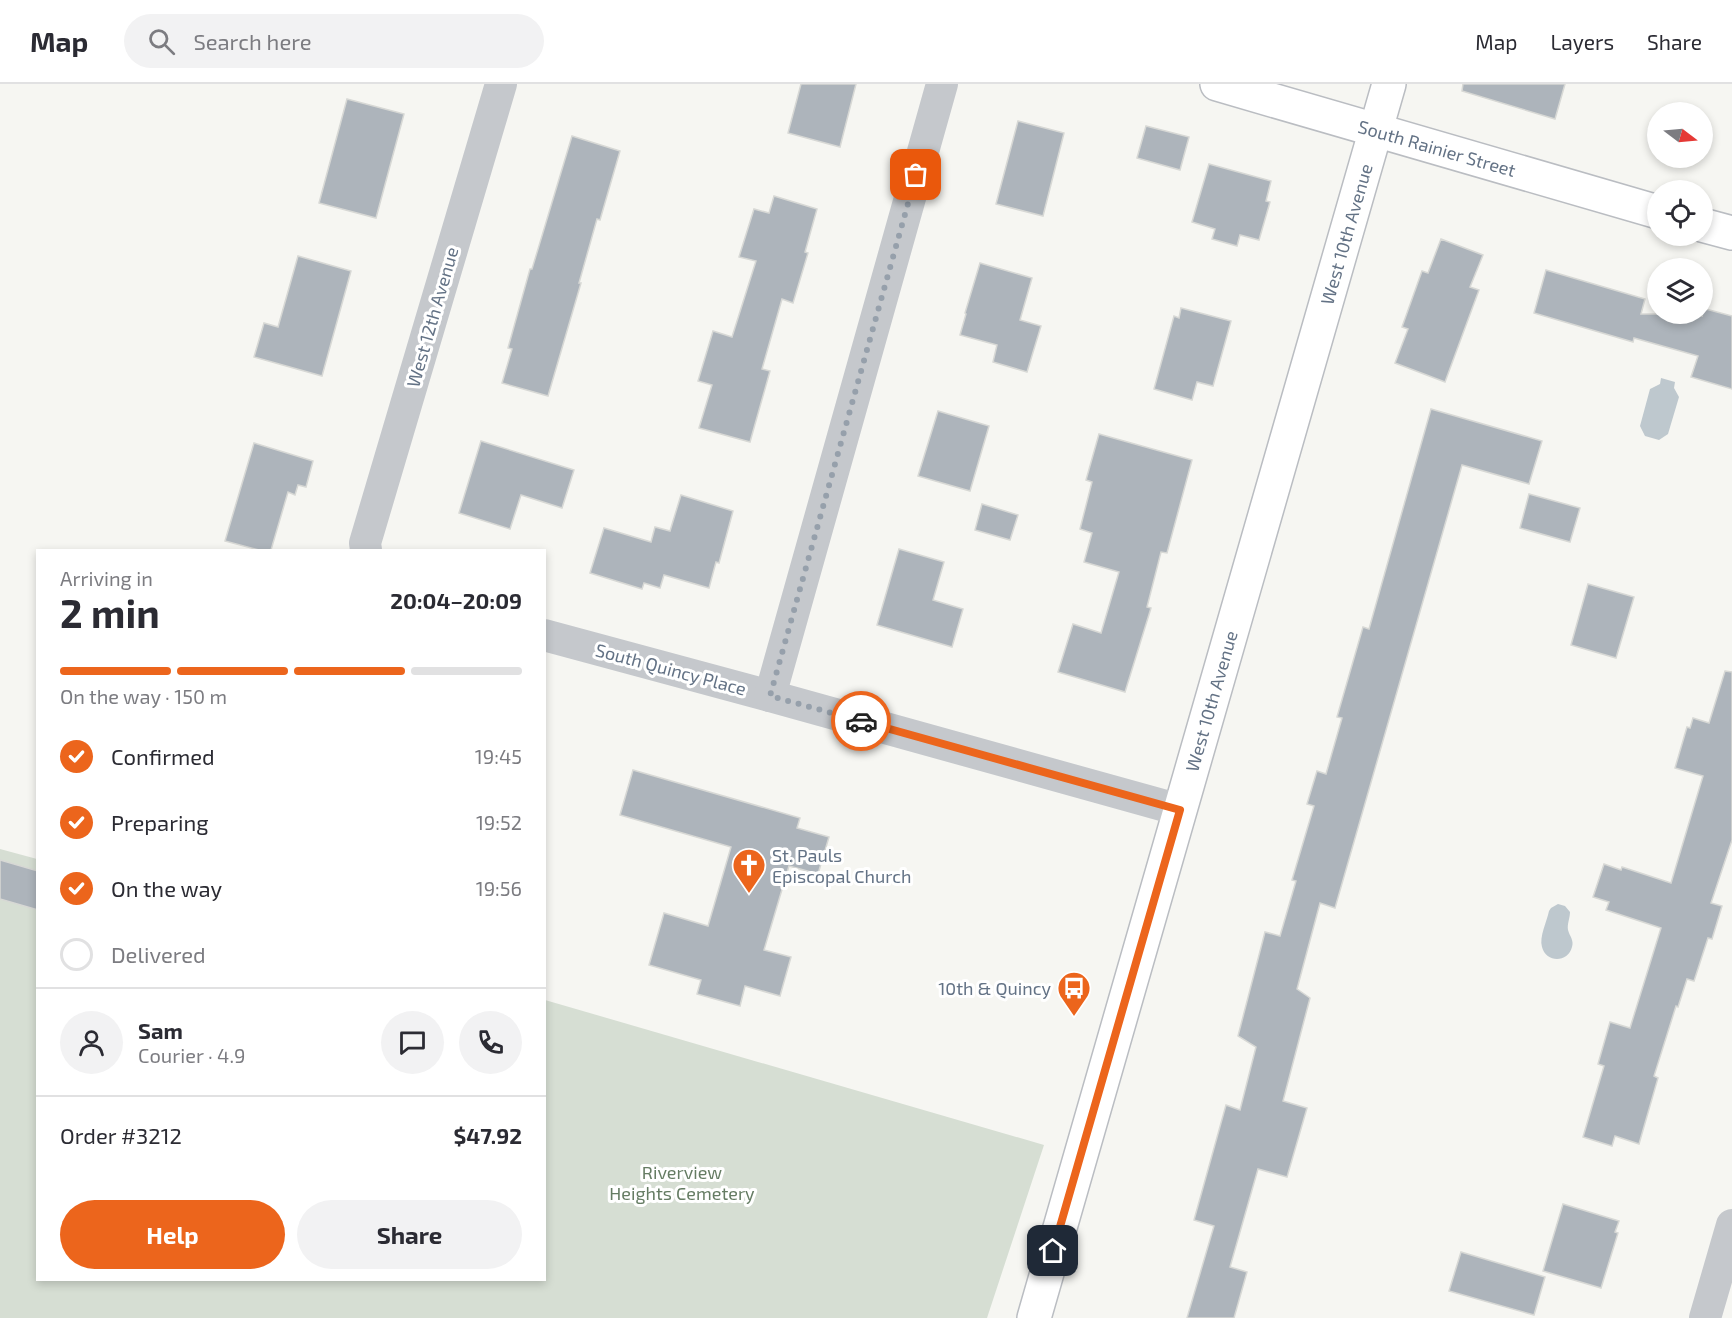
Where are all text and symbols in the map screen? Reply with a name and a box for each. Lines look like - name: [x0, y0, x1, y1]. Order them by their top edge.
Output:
- search box: [124, 14, 544, 68]
- text: Map: [30, 24, 88, 58]
- icon: search: [145, 25, 178, 58]
- text: Search here: [193, 28, 312, 54]
- text: Map: [1475, 29, 1517, 54]
- text: Layers: [1550, 29, 1614, 54]
- text: Share: [1647, 29, 1702, 54]
- north arrow: [1647, 102, 1713, 168]
- map controls: [1647, 102, 1713, 324]
- street label: South Rainier Street: [1356, 115, 1518, 181]
- pin: [890, 149, 941, 200]
- icon: bag: [899, 158, 932, 191]
- street label: West 10th Avenue: [1315, 161, 1377, 307]
- button: locate: [1647, 180, 1713, 246]
- street label: West 12th Avenue: [401, 244, 463, 390]
- button: layers: [1647, 258, 1713, 324]
- text: Arriving in: [60, 566, 153, 590]
- text: 20:04–20:09: [390, 587, 522, 613]
- text: 2 min: [60, 589, 160, 636]
- street label: West 10th Avenue: [1180, 628, 1242, 774]
- street label: South Quincy Place: [593, 638, 749, 700]
- text: On the way · 150 m: [60, 684, 227, 708]
- courier: [831, 691, 891, 751]
- icon: car: [845, 705, 878, 738]
- icon: check: [60, 740, 93, 773]
- text: Confirmed: [111, 743, 215, 769]
- text: 19:45: [475, 744, 522, 768]
- icon: check: [60, 806, 93, 839]
- text: Preparing: [111, 809, 209, 835]
- text: 19:52: [476, 810, 522, 834]
- place label: St. Pauls Episcopal Church: [772, 844, 911, 887]
- church icon: St. Pauls Episcopal Church: [731, 847, 767, 894]
- icon: check: [60, 872, 93, 905]
- text: On the way: [111, 875, 222, 901]
- text: 19:56: [476, 876, 522, 900]
- text: Delivered: [111, 941, 206, 967]
- bus stop icon: 10th & Quincy: [1056, 970, 1092, 1017]
- place label: 10th & Quincy: [938, 977, 1051, 999]
- button: person: [60, 1011, 123, 1074]
- button: chat: [381, 1011, 444, 1074]
- button: phone: [459, 1011, 522, 1074]
- text: Sam: [138, 1017, 183, 1043]
- text: Courier · 4.9: [138, 1043, 245, 1067]
- text: Order #3212: [60, 1122, 182, 1148]
- text: $47.92: [453, 1122, 522, 1148]
- park label: Riverview Heights Cemetery: [609, 1161, 755, 1204]
- button: Help: [60, 1200, 285, 1269]
- button: Share: [297, 1200, 522, 1269]
- pin: [1027, 1225, 1078, 1276]
- icon: home: [1036, 1234, 1069, 1267]

